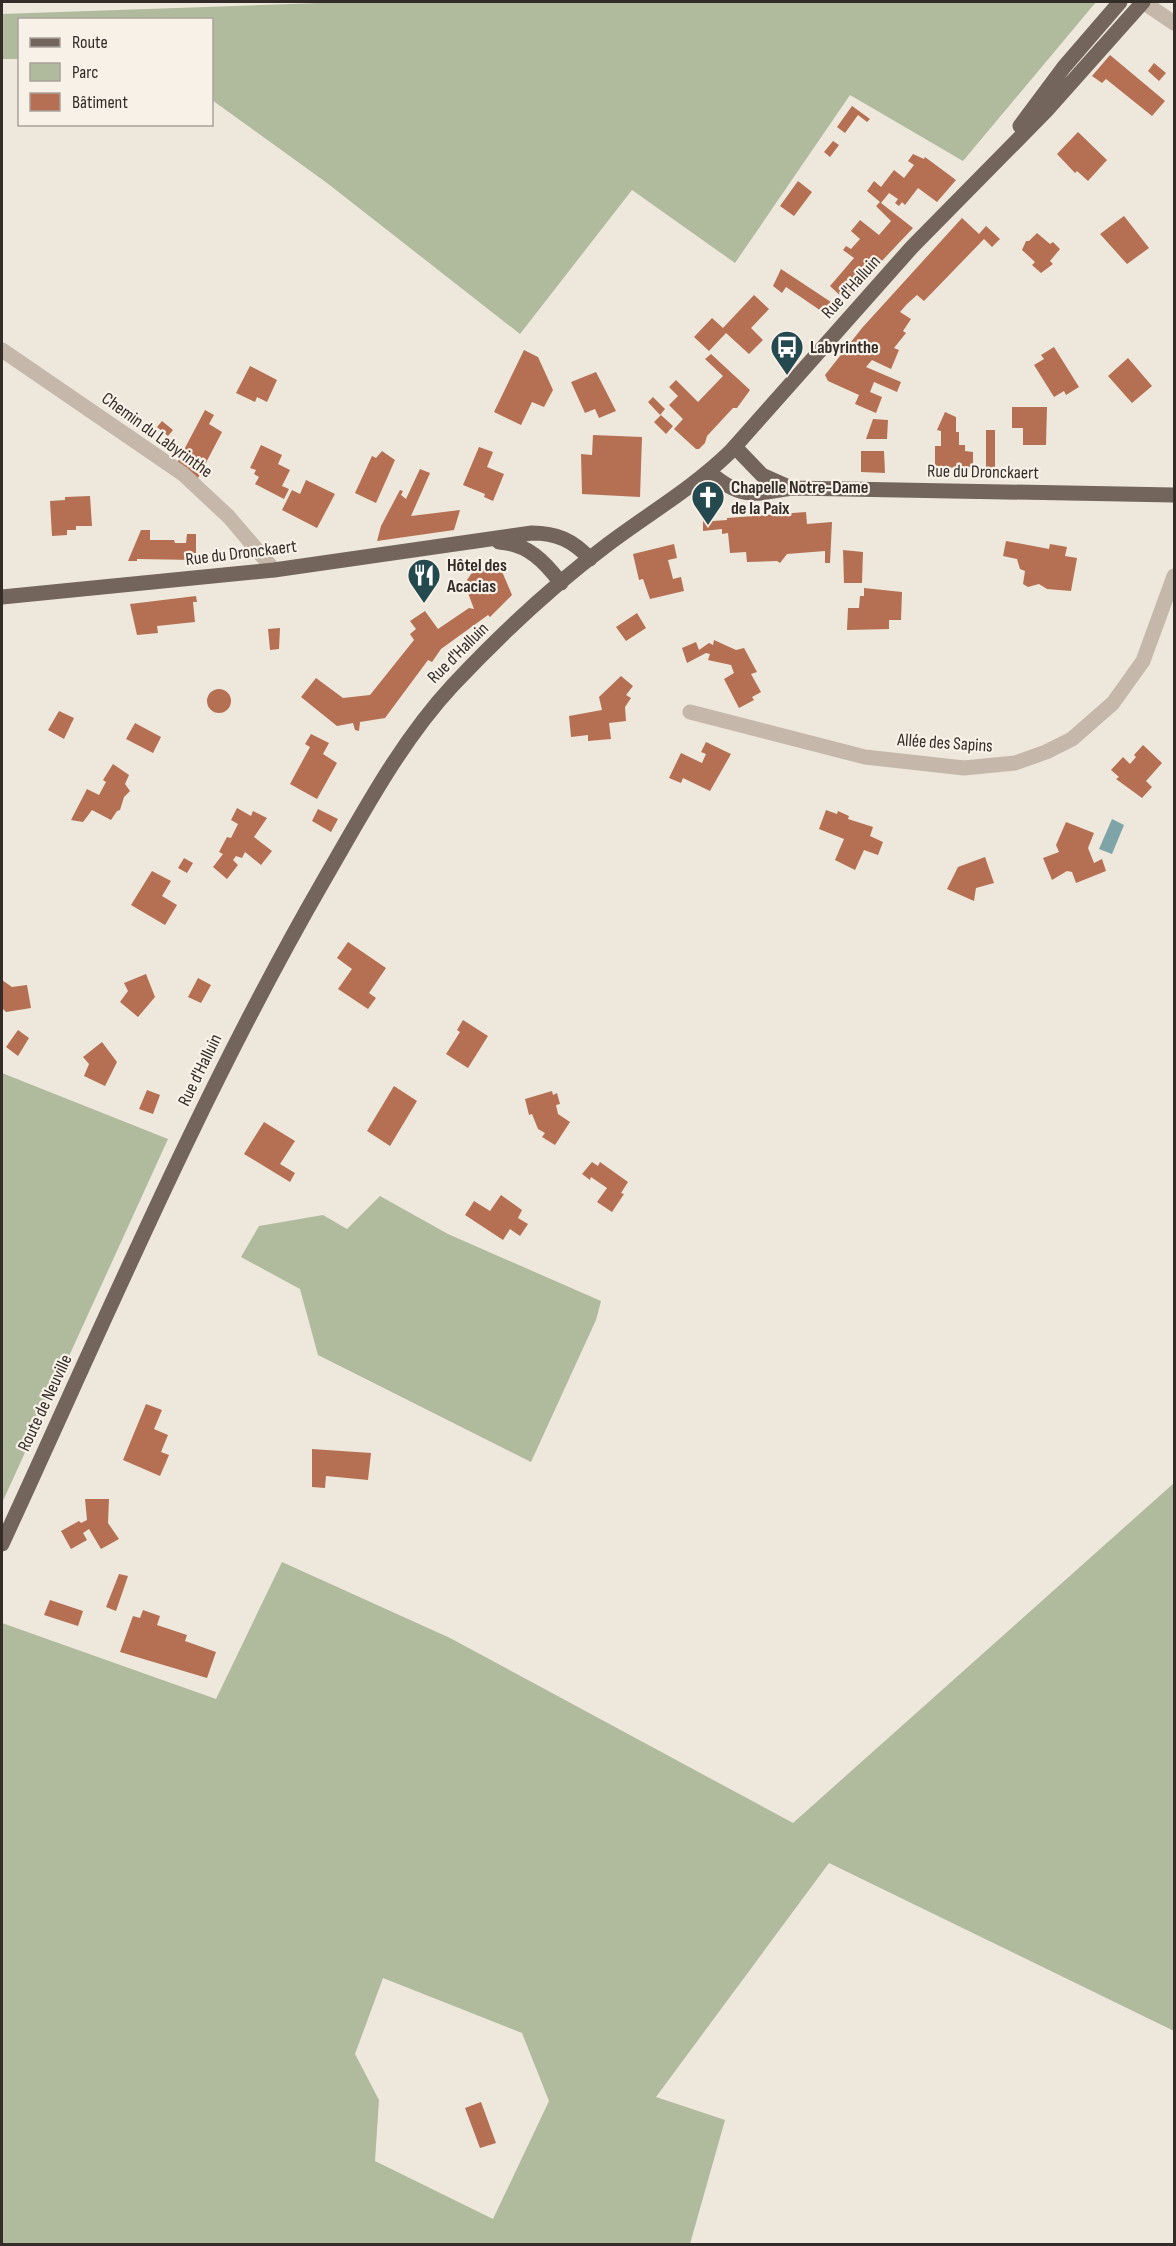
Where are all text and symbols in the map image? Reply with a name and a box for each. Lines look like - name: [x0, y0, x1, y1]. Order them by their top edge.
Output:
- legend: [18, 18, 213, 126]
- text: Route: [72, 32, 108, 53]
- text: Parc: [72, 62, 98, 83]
- text: Bâtiment: [72, 92, 128, 113]
- street label: Rue d'Halluin: [817, 251, 885, 323]
- bus stop icon: Labyrinthe: [769, 329, 805, 376]
- place label: Labyrinthe: [810, 337, 879, 358]
- street label: Chemin du Labyrinthe: [98, 388, 216, 482]
- street label: Rue du Dronckaert: [927, 461, 1040, 483]
- place label: Chapelle Notre-Dame de la Paix: [731, 477, 868, 519]
- church icon: Chapelle Notre-Dame de la Paix: [690, 479, 726, 526]
- street label: Rue du Dronckaert: [184, 536, 298, 570]
- place label: Hôtel des Acacias: [446, 555, 507, 597]
- restaurant icon: Hôtel des Acacias: [406, 557, 442, 604]
- street label: Rue d'Halluin: [423, 618, 493, 688]
- street label: Allée des Sapins: [896, 729, 993, 757]
- street label: Rue d'Halluin: [174, 1031, 226, 1109]
- street label: Route de Neuville: [13, 1351, 77, 1455]

